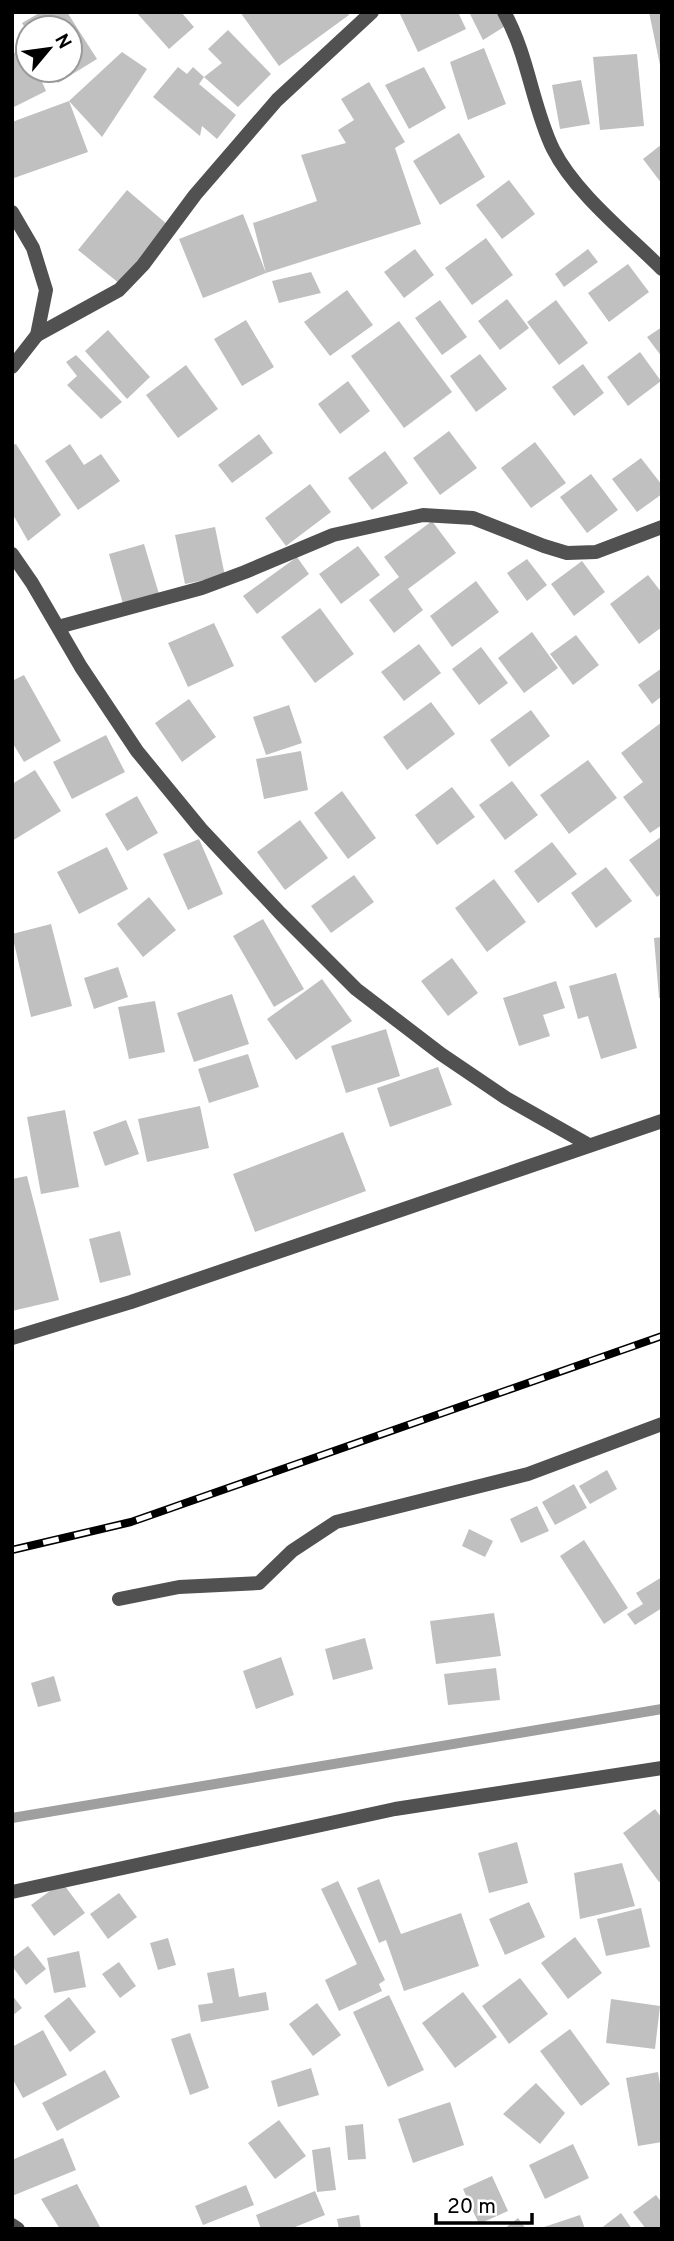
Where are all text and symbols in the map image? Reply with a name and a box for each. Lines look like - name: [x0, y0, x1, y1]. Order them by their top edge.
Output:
- north arrow: [14, 14, 84, 84]
- text: N: [48, 30, 76, 54]
- scale bar: [436, 2182, 532, 2226]
- text: 20 m: [447, 2194, 496, 2221]

